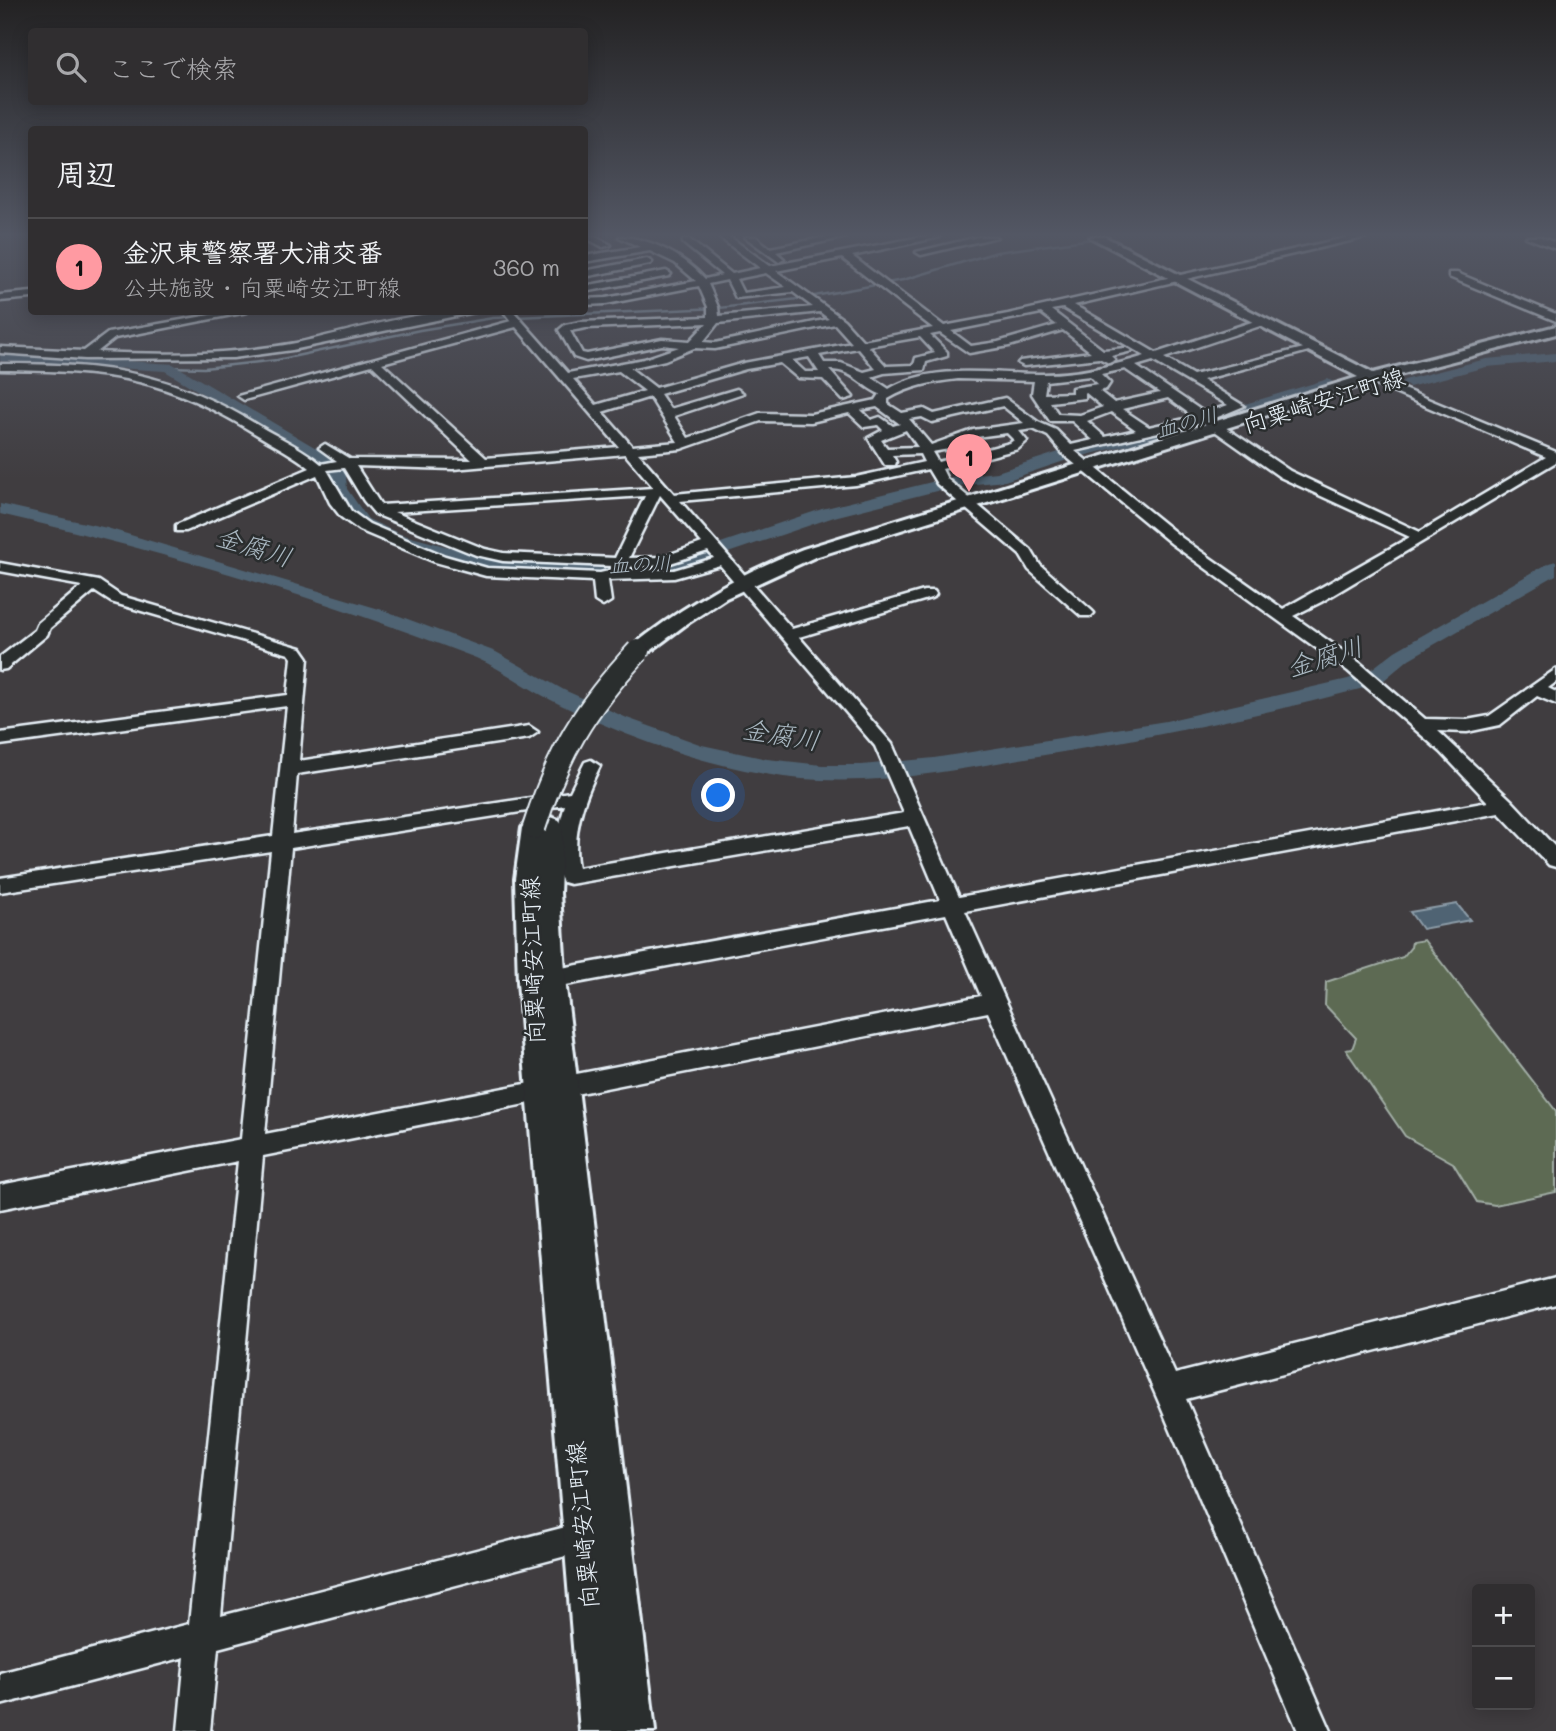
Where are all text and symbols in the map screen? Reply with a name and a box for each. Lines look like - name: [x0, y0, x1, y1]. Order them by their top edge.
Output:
- search box: [28, 28, 588, 105]
- icon: search: [52, 48, 90, 86]
- text: ここで検索: [108, 51, 238, 85]
- text: 周辺: [56, 153, 116, 193]
- text: 金沢東警察署大浦交番: [123, 235, 383, 269]
- text: 1: [74, 252, 84, 282]
- text: 360 m: [493, 252, 560, 282]
- text: 公共施設 · 向粟崎安江町線: [123, 272, 401, 302]
- street label: 向粟崎安江町線: [1239, 360, 1408, 439]
- water label: 血の川: [1153, 400, 1221, 443]
- pin: 1: [946, 434, 992, 492]
- water label: 金腐川: [212, 518, 297, 574]
- water label: 血の川: [608, 548, 672, 579]
- water label: 金腐川: [1282, 628, 1367, 684]
- water label: 金腐川: [740, 711, 822, 757]
- your location: [701, 778, 735, 812]
- street label: 向粟崎安江町線: [513, 876, 550, 1045]
- street label: 向粟崎安江町線: [559, 1440, 604, 1610]
- map controls: [1472, 1584, 1535, 1710]
- button: +: [1472, 1584, 1535, 1647]
- button: −: [1472, 1647, 1535, 1710]

